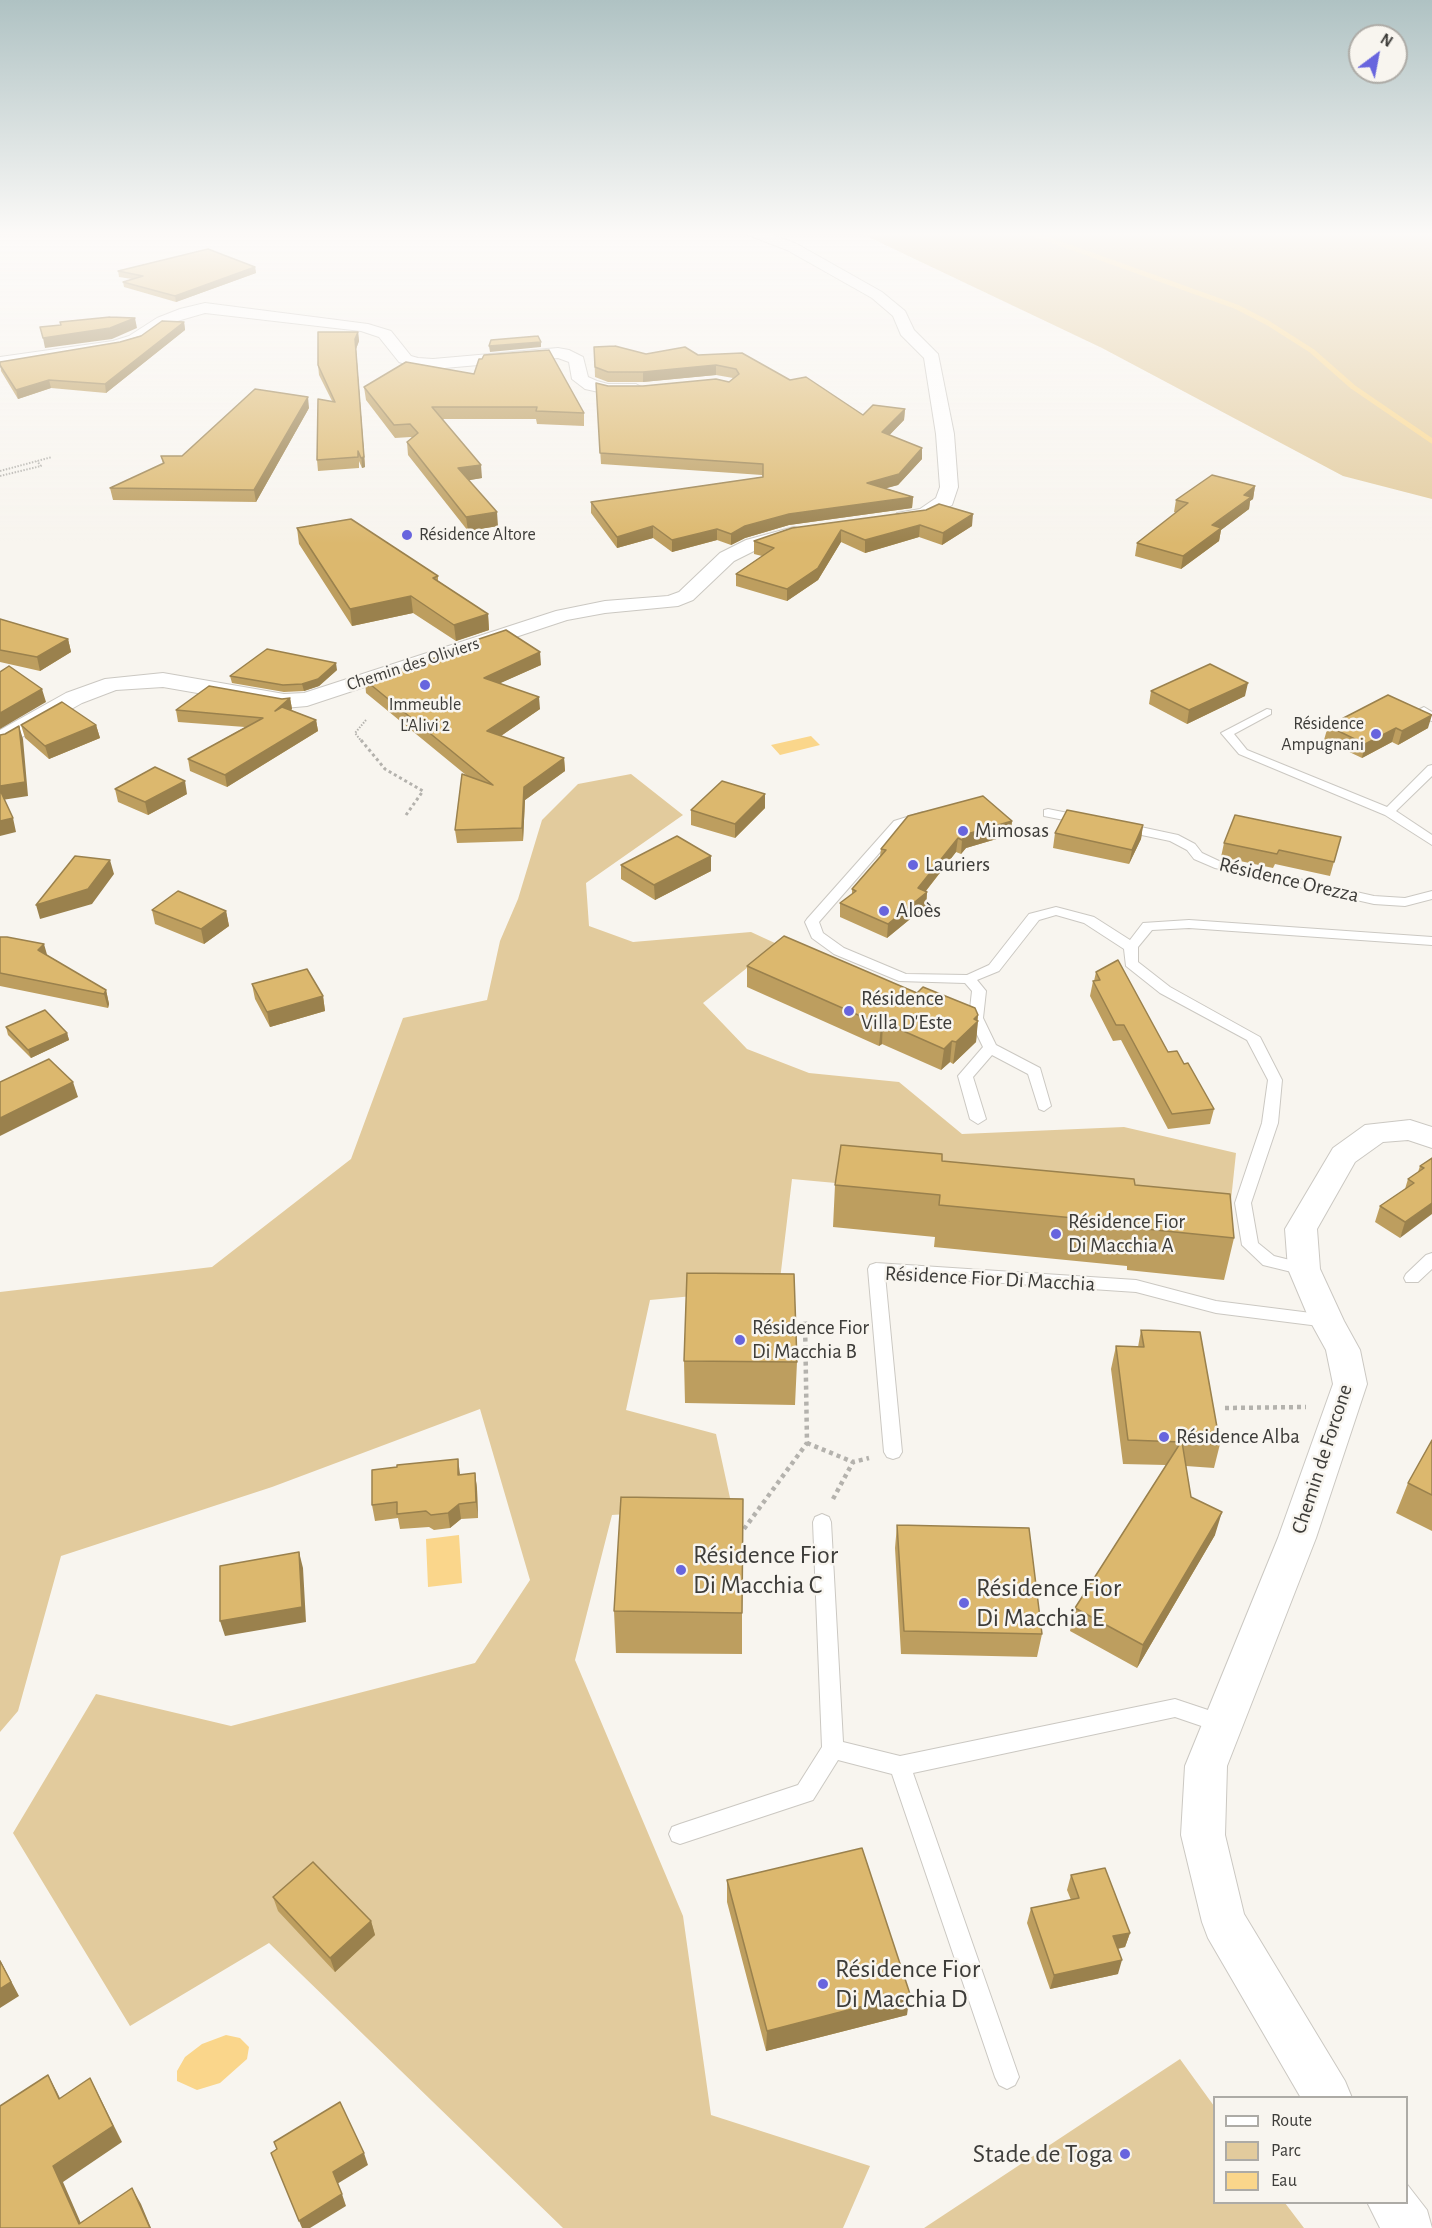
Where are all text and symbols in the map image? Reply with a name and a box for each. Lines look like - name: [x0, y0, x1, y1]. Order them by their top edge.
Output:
- north arrow: [1348, 24, 1408, 84]
- text: N: [1378, 31, 1395, 50]
- place label: Résidence Altore: [419, 524, 536, 546]
- marker: Résidence Altore: [400, 528, 414, 542]
- street label: Chemin des Oliviers: [344, 632, 482, 696]
- marker: Immeuble L'Alivi 2: [418, 678, 432, 692]
- place label: Immeuble L'Alivi 2: [389, 694, 461, 736]
- place label: Résidence Ampugnani: [1281, 713, 1364, 756]
- marker: Résidence Ampugnani: [1369, 727, 1383, 741]
- place label: Mimosas: [975, 818, 1049, 844]
- marker: Mimosas: [956, 824, 970, 838]
- place label: Lauriers: [925, 852, 990, 878]
- street label: Résidence Orezza: [1217, 852, 1361, 908]
- marker: Lauriers: [906, 858, 920, 872]
- place label: Aloès: [896, 898, 941, 924]
- marker: Aloès: [877, 904, 891, 918]
- place label: Résidence Villa D'Este: [861, 986, 952, 1036]
- marker: Résidence Villa D'Este: [842, 1004, 856, 1018]
- place label: Résidence Fior Di Macchia A: [1068, 1209, 1185, 1259]
- marker: Résidence Fior Di Macchia A: [1049, 1227, 1063, 1241]
- street label: Résidence Fior Di Macchia: [884, 1261, 1096, 1297]
- place label: Résidence Fior Di Macchia B: [752, 1315, 869, 1365]
- marker: Résidence Fior Di Macchia B: [733, 1333, 747, 1347]
- street label: Chemin de Forcone: [1286, 1381, 1358, 1537]
- place label: Résidence Alba: [1176, 1424, 1300, 1450]
- marker: Résidence Alba: [1157, 1430, 1171, 1444]
- place label: Résidence Fior Di Macchia C: [693, 1539, 838, 1600]
- marker: Résidence Fior Di Macchia C: [674, 1563, 688, 1577]
- place label: Résidence Fior Di Macchia E: [976, 1572, 1121, 1634]
- marker: Résidence Fior Di Macchia E: [957, 1596, 971, 1610]
- place label: Résidence Fior Di Macchia D: [835, 1953, 980, 2014]
- marker: Résidence Fior Di Macchia D: [816, 1977, 830, 1991]
- legend: [1213, 2096, 1408, 2204]
- text: Route: [1271, 2112, 1312, 2130]
- place label: Stade de Toga: [973, 2138, 1113, 2170]
- text: Parc: [1271, 2142, 1301, 2160]
- marker: Stade de Toga: [1118, 2147, 1132, 2161]
- text: Eau: [1271, 2172, 1297, 2190]

